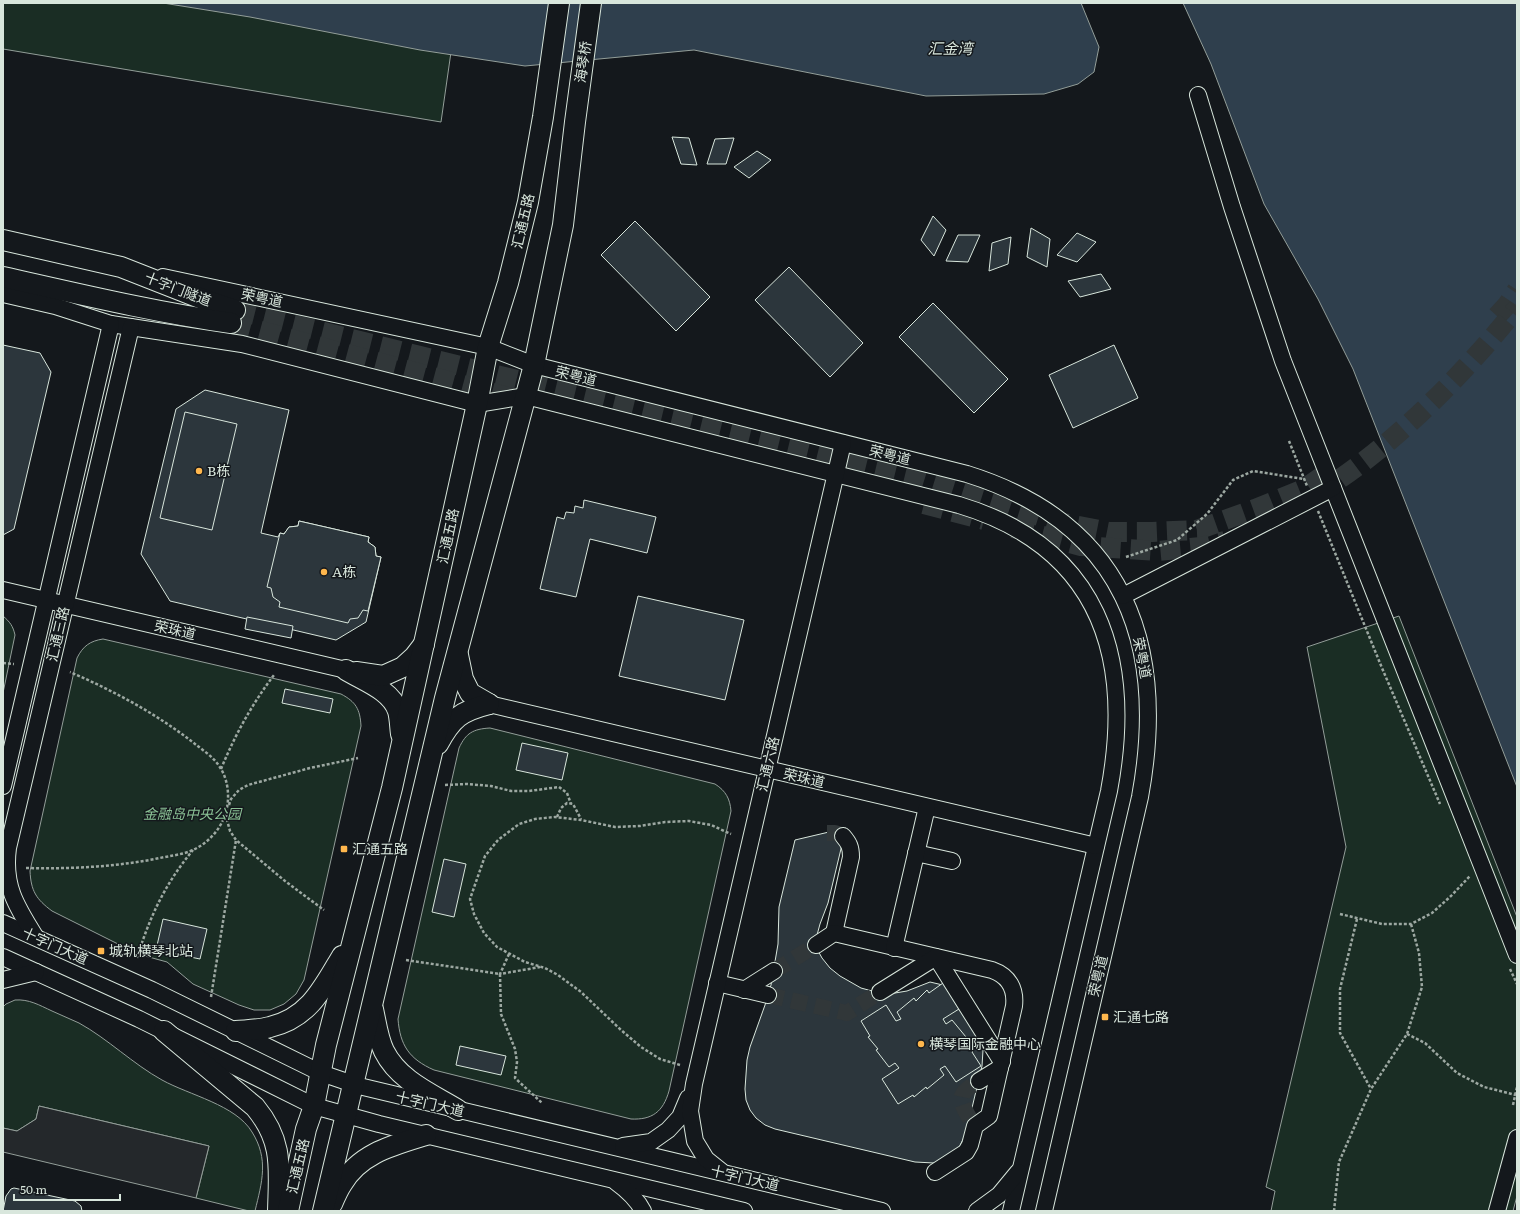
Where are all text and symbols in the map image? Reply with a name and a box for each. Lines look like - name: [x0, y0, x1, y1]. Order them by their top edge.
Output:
- water label: 汇金湾: [927, 36, 975, 59]
- street label: 海琴桥: [569, 40, 595, 84]
- street label: 汇通五路: [506, 191, 538, 250]
- street label: 十字门隧道: [142, 266, 215, 310]
- street label: 荣粤道: [240, 283, 285, 311]
- street label: 荣粤道: [553, 360, 599, 390]
- street label: 荣粤道: [867, 439, 913, 469]
- place label: B栋: [207, 460, 230, 480]
- marker: B栋: [194, 466, 204, 476]
- street label: 汇通五路: [431, 506, 463, 565]
- place label: A栋: [332, 561, 356, 581]
- marker: A栋: [319, 567, 329, 577]
- street label: 汇通三路: [41, 604, 73, 663]
- street label: 荣珠道: [153, 615, 198, 643]
- street label: 荣粤道: [1129, 635, 1157, 680]
- street label: 汇通六路: [751, 734, 783, 793]
- street label: 荣珠道: [782, 763, 827, 791]
- park label: 金融岛中央公园: [143, 803, 243, 823]
- place label: 汇通五路: [352, 838, 408, 858]
- marker: 汇通五路: [339, 844, 349, 854]
- street label: 十字门大道: [19, 922, 91, 968]
- place label: 城轨横琴北站: [109, 940, 193, 960]
- marker: 城轨横琴北站: [96, 946, 106, 956]
- street label: 荣粤道: [1083, 953, 1111, 998]
- place label: 汇通七路: [1113, 1006, 1169, 1026]
- marker: 汇通七路: [1100, 1012, 1110, 1022]
- place label: 横琴国际金融中心: [929, 1033, 1041, 1053]
- marker: 横琴国际金融中心: [916, 1039, 926, 1049]
- street label: 十字门大道: [394, 1085, 467, 1121]
- street label: 汇通五路: [281, 1136, 313, 1195]
- street label: 十字门大道: [709, 1159, 782, 1195]
- scale bar: [14, 1176, 120, 1202]
- text: 50 m: [20, 1180, 47, 1198]

